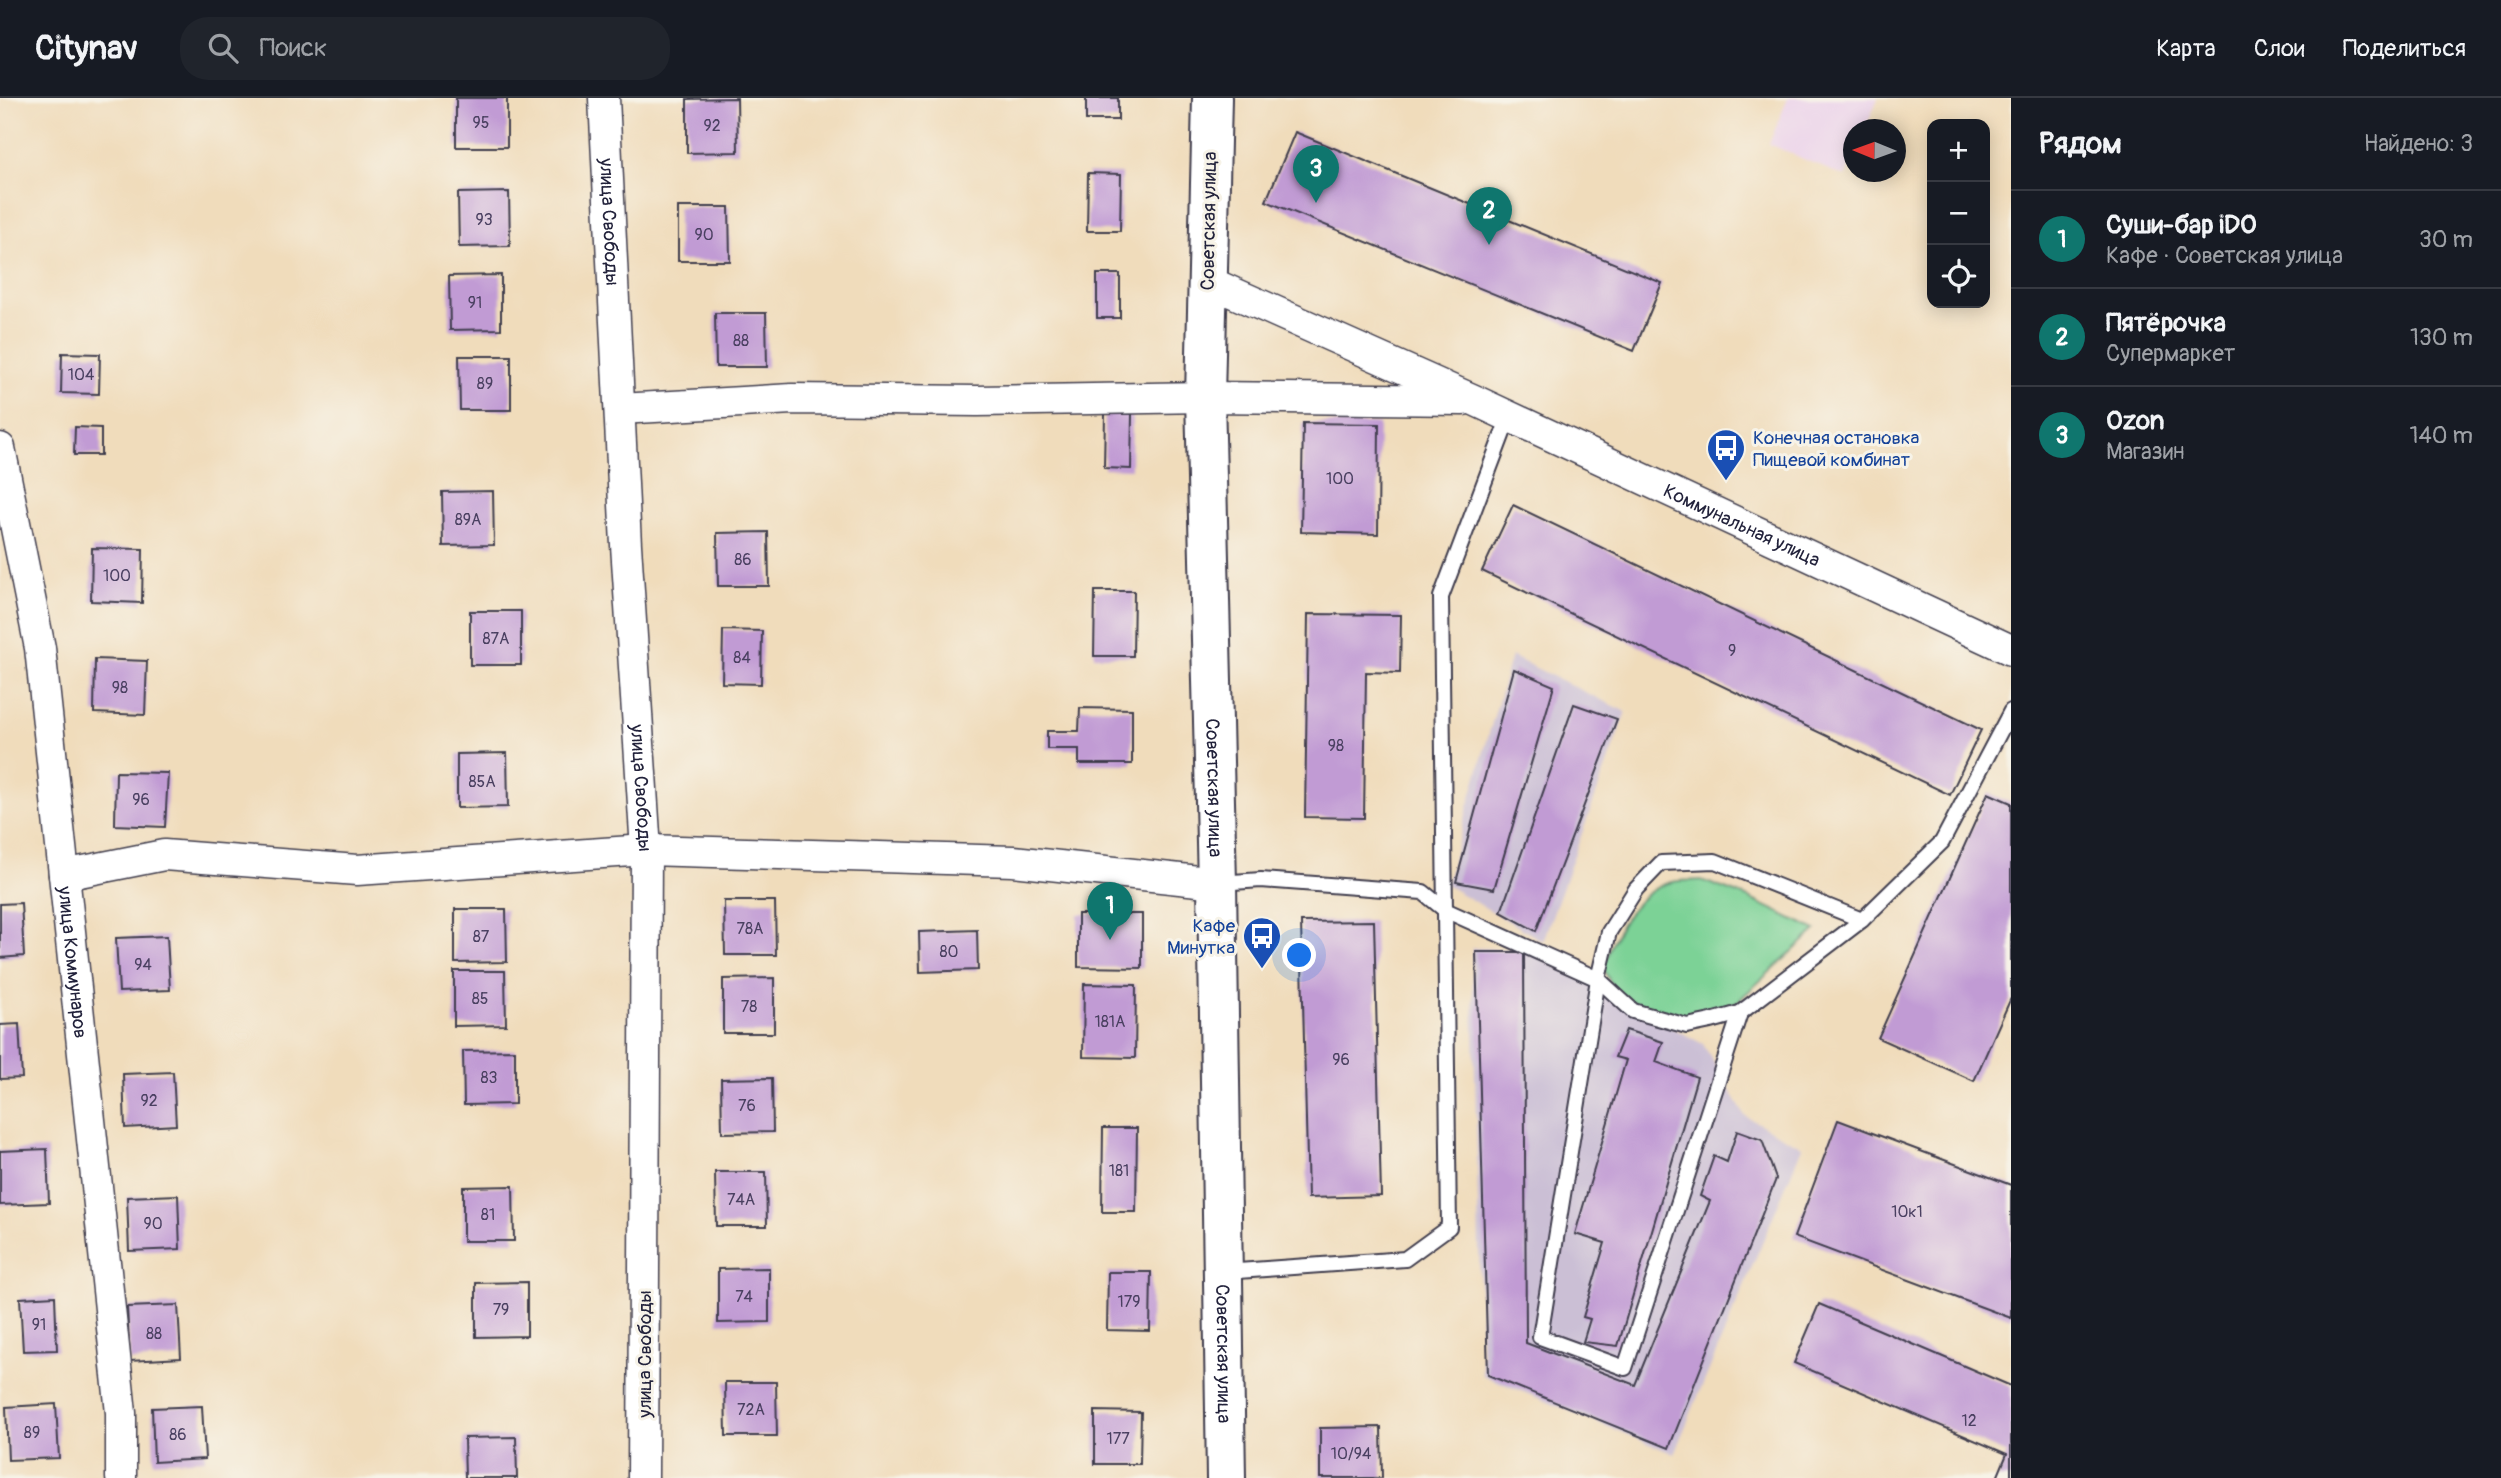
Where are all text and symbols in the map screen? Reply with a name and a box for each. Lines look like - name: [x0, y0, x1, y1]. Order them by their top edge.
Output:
- search box: [180, 17, 670, 80]
- text: Citynav: [35, 28, 138, 69]
- icon: search: [204, 29, 242, 67]
- text: Поиск: [260, 32, 327, 64]
- text: Карта: [2156, 34, 2216, 63]
- text: Слои: [2254, 34, 2305, 63]
- text: Поделиться: [2343, 34, 2466, 63]
- house number: 95: [473, 113, 489, 133]
- house number: 92: [703, 116, 721, 136]
- north arrow: [1843, 119, 1906, 182]
- map controls: [1927, 119, 1990, 308]
- button: +: [1927, 119, 1990, 182]
- text: Рядом: [2039, 125, 2122, 162]
- text: Найдено: 3: [2364, 129, 2473, 158]
- pin: 3: [1293, 145, 1339, 203]
- street label: Советская улица: [1196, 151, 1222, 291]
- street label: улица Свободы: [594, 157, 624, 286]
- button: −: [1927, 182, 1990, 245]
- pin: 2: [1466, 187, 1512, 245]
- text: Суши-бар iDO: [2106, 209, 2257, 241]
- house number: 93: [475, 210, 493, 230]
- house number: 90: [694, 225, 714, 245]
- text: 1: [2058, 225, 2067, 254]
- text: 30 m: [2419, 225, 2473, 254]
- text: Кафе · Советская улица: [2106, 241, 2343, 270]
- button: locate: [1927, 245, 1990, 308]
- house number: 91: [468, 293, 482, 313]
- text: Пятёрочка: [2106, 307, 2226, 339]
- text: 2: [2056, 323, 2068, 352]
- text: 130 m: [2410, 323, 2473, 352]
- house number: 88: [733, 331, 749, 351]
- text: Супермаркет: [2106, 339, 2235, 368]
- house number: 104: [68, 365, 94, 385]
- house number: 89: [477, 374, 493, 394]
- text: Ozon: [2106, 405, 2164, 437]
- text: 3: [2056, 421, 2068, 450]
- text: 140 m: [2410, 421, 2473, 450]
- place label: Конечная остановка Пищевой комбинат: [1753, 426, 1920, 472]
- bus stop icon: Конечная остановка Пищевой комбинат: [1705, 427, 1747, 482]
- text: Магазин: [2106, 437, 2185, 466]
- house number: 100: [1326, 469, 1354, 489]
- street label: Коммунальная улица: [1659, 479, 1824, 573]
- house number: 89А: [455, 510, 481, 530]
- house number: 86: [734, 550, 752, 570]
- house number: 100: [103, 566, 131, 586]
- house number: 87А: [483, 629, 509, 649]
- house number: 9: [1728, 641, 1736, 661]
- house number: 84: [733, 648, 751, 668]
- house number: 98: [112, 678, 128, 698]
- street label: Советская улица: [1200, 718, 1227, 858]
- street label: улица Свободы: [625, 723, 657, 852]
- house number: 98: [1328, 736, 1344, 756]
- house number: 85А: [468, 772, 496, 792]
- house number: 96: [132, 790, 150, 810]
- pin: 1: [1087, 882, 1133, 940]
- street label: улица Коммунаров: [52, 884, 92, 1040]
- place label: Кафе Минутка: [1167, 914, 1236, 960]
- bus stop icon: Кафе Минутка: [1241, 915, 1283, 970]
- house number: 78А: [737, 919, 763, 939]
- house number: 87: [473, 927, 490, 947]
- your location: [1282, 938, 1316, 972]
- house number: 80: [940, 942, 959, 962]
- house number: 94: [134, 955, 152, 975]
- house number: 85: [472, 989, 488, 1009]
- house number: 78: [741, 997, 757, 1017]
- house number: 181А: [1095, 1012, 1125, 1032]
- house number: 96: [1332, 1050, 1350, 1070]
- house number: 83: [481, 1068, 498, 1088]
- house number: 92: [140, 1091, 158, 1111]
- house number: 76: [738, 1096, 756, 1116]
- house number: 181: [1109, 1161, 1129, 1181]
- house number: 74А: [727, 1190, 755, 1210]
- house number: 10к1: [1891, 1202, 1923, 1222]
- house number: 81: [481, 1205, 495, 1225]
- house number: 90: [143, 1214, 163, 1234]
- street label: Советская улица: [1210, 1284, 1236, 1424]
- house number: 74: [735, 1287, 753, 1307]
- street label: улица Свободы: [633, 1290, 657, 1419]
- house number: 179: [1118, 1292, 1140, 1312]
- house number: 79: [493, 1300, 509, 1320]
- house number: 91: [32, 1315, 46, 1335]
- house number: 88: [146, 1324, 162, 1344]
- house number: 72А: [737, 1400, 765, 1420]
- house number: 12: [1961, 1411, 1977, 1431]
- house number: 89: [24, 1423, 40, 1443]
- house number: 86: [169, 1425, 187, 1445]
- house number: 177: [1106, 1429, 1130, 1449]
- house number: 10/94: [1331, 1444, 1371, 1464]

